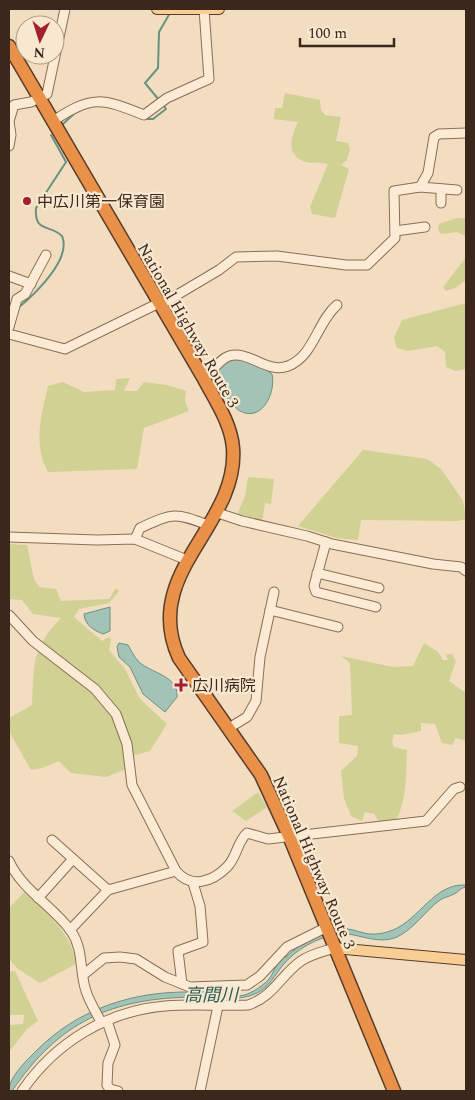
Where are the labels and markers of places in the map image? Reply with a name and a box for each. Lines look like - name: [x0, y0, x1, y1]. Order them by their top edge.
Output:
- place label: 中広川第一保育園: [37, 190, 165, 214]
- marker: 中広川第一保育園: [21, 195, 33, 207]
- place label: 広川病院: [192, 674, 256, 698]
- marker: 広川病院: [174, 678, 188, 692]

